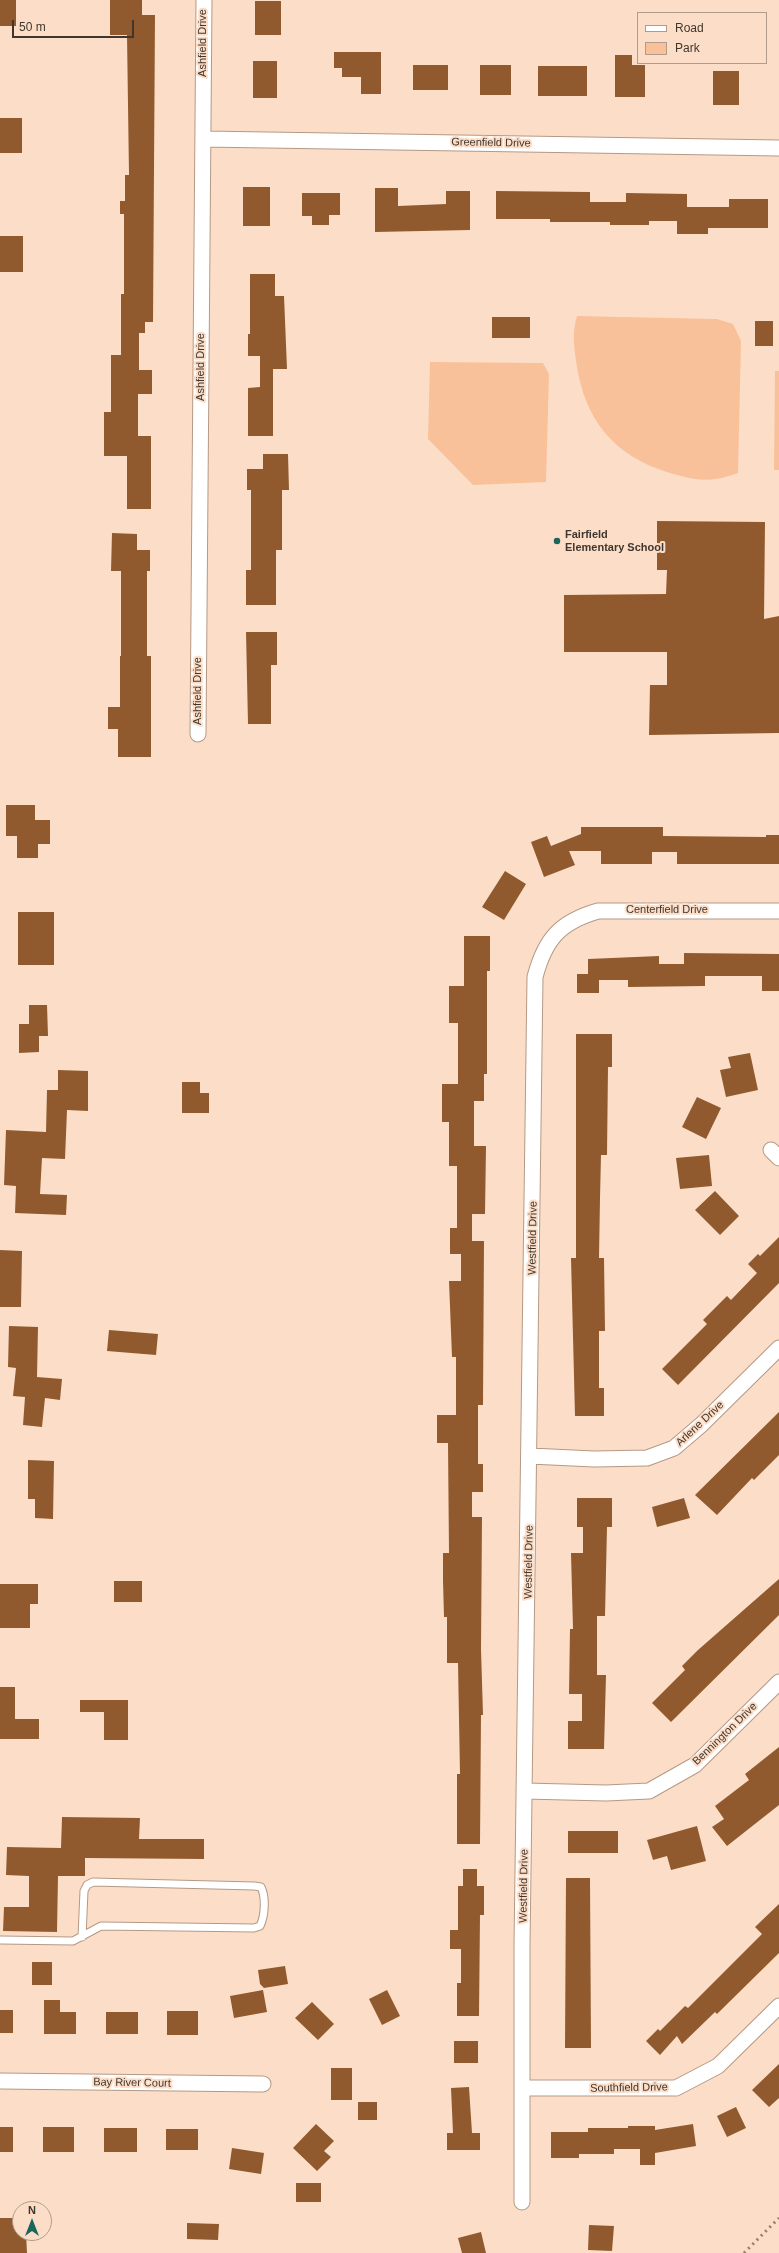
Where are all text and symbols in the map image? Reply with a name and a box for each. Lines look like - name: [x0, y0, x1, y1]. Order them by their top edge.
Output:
- street label: Ashfield Drive: [196, 9, 210, 77]
- scale bar: [14, 12, 136, 38]
- legend: [637, 12, 767, 64]
- text: 50 m: [19, 20, 46, 34]
- text: Road: [675, 21, 704, 35]
- text: Park: [675, 41, 700, 55]
- street label: Greenfield Drive: [451, 136, 531, 150]
- street label: Ashfield Drive: [194, 333, 208, 401]
- place label: Fairfield Elementary School: [565, 528, 664, 554]
- marker: Fairfield Elementary School: [552, 536, 562, 546]
- street label: Ashfield Drive: [191, 657, 205, 725]
- street label: Centerfield Drive: [626, 903, 708, 917]
- street label: Westfield Drive: [526, 1201, 540, 1275]
- street label: Arlene Drive: [673, 1399, 727, 1449]
- street label: Westfield Drive: [522, 1525, 536, 1599]
- street label: Bennington Drive: [690, 1700, 760, 1768]
- street label: Westfield Drive: [517, 1849, 531, 1923]
- street label: Bay River Court: [93, 2076, 171, 2090]
- street label: Southfield Drive: [590, 2081, 668, 2095]
- north arrow: [12, 2201, 52, 2241]
- text: N: [28, 2204, 36, 2216]

